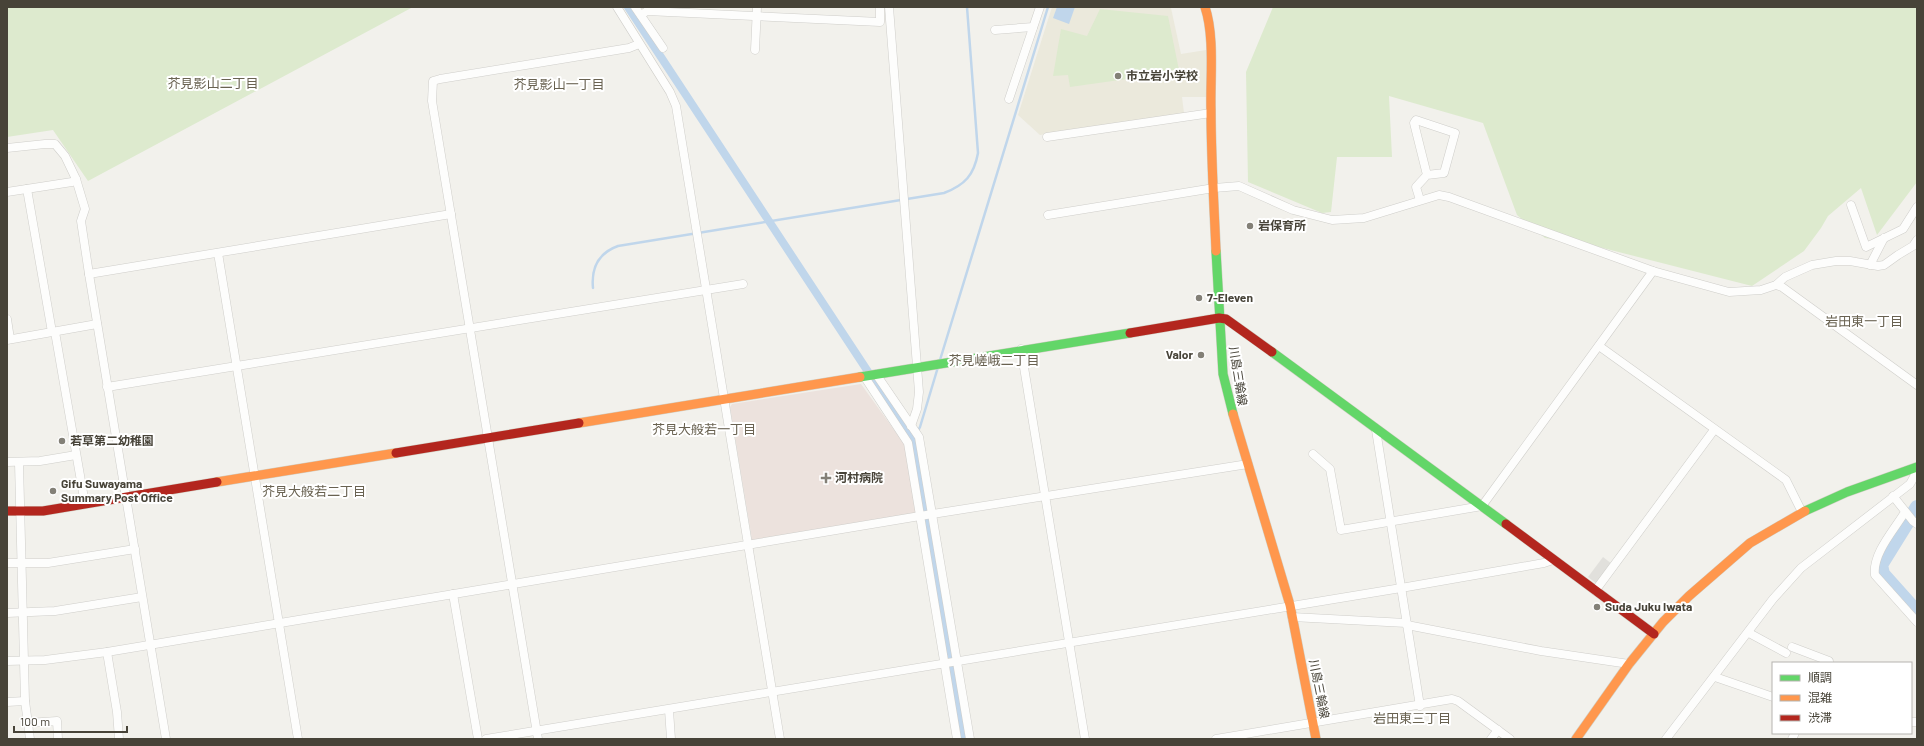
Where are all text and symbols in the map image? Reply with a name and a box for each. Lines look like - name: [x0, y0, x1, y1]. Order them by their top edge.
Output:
- place label: 市立岩小学校: [1126, 68, 1198, 82]
- marker: 市立岩小学校: [1113, 71, 1123, 81]
- district label: 芥見影山二丁目: [167, 75, 259, 91]
- district label: 芥見影山一丁目: [513, 76, 605, 92]
- place label: 岩保育所: [1258, 218, 1306, 232]
- marker: 岩保育所: [1245, 221, 1255, 231]
- place label: 7-Eleven: [1207, 290, 1253, 304]
- marker: 7-Eleven: [1194, 293, 1204, 303]
- district label: 岩田東一丁目: [1825, 313, 1903, 329]
- street label: 川島三輪線: [1227, 345, 1251, 407]
- place label: Valor: [1166, 347, 1193, 361]
- marker: Valor: [1196, 350, 1206, 360]
- district label: 芥見嵯峨二丁目: [948, 352, 1040, 368]
- district label: 芥見大般若一丁目: [652, 421, 756, 437]
- place label: 若草第二幼稚園: [70, 433, 154, 447]
- marker: 若草第二幼稚園: [57, 436, 67, 446]
- place label: 河村病院: [835, 470, 883, 484]
- marker: 河村病院: [820, 472, 832, 484]
- place label: Gifu Suwayama Summary Post Office: [61, 476, 173, 504]
- district label: 芥見大般若二丁目: [262, 483, 366, 499]
- marker: Gifu Suwayama Summary Post Office: [48, 486, 58, 496]
- place label: Suda Juku Iwata: [1605, 599, 1692, 613]
- marker: Suda Juku Iwata: [1592, 602, 1602, 612]
- street label: 川島三輪線: [1307, 658, 1333, 720]
- legend: [1772, 662, 1912, 734]
- text: 順調: [1808, 670, 1832, 684]
- text: 混雑: [1808, 690, 1832, 704]
- scale bar: [14, 708, 127, 734]
- district label: 岩田東三丁目: [1373, 710, 1451, 726]
- text: 渋滞: [1808, 710, 1832, 724]
- text: 100 m: [20, 714, 50, 728]

